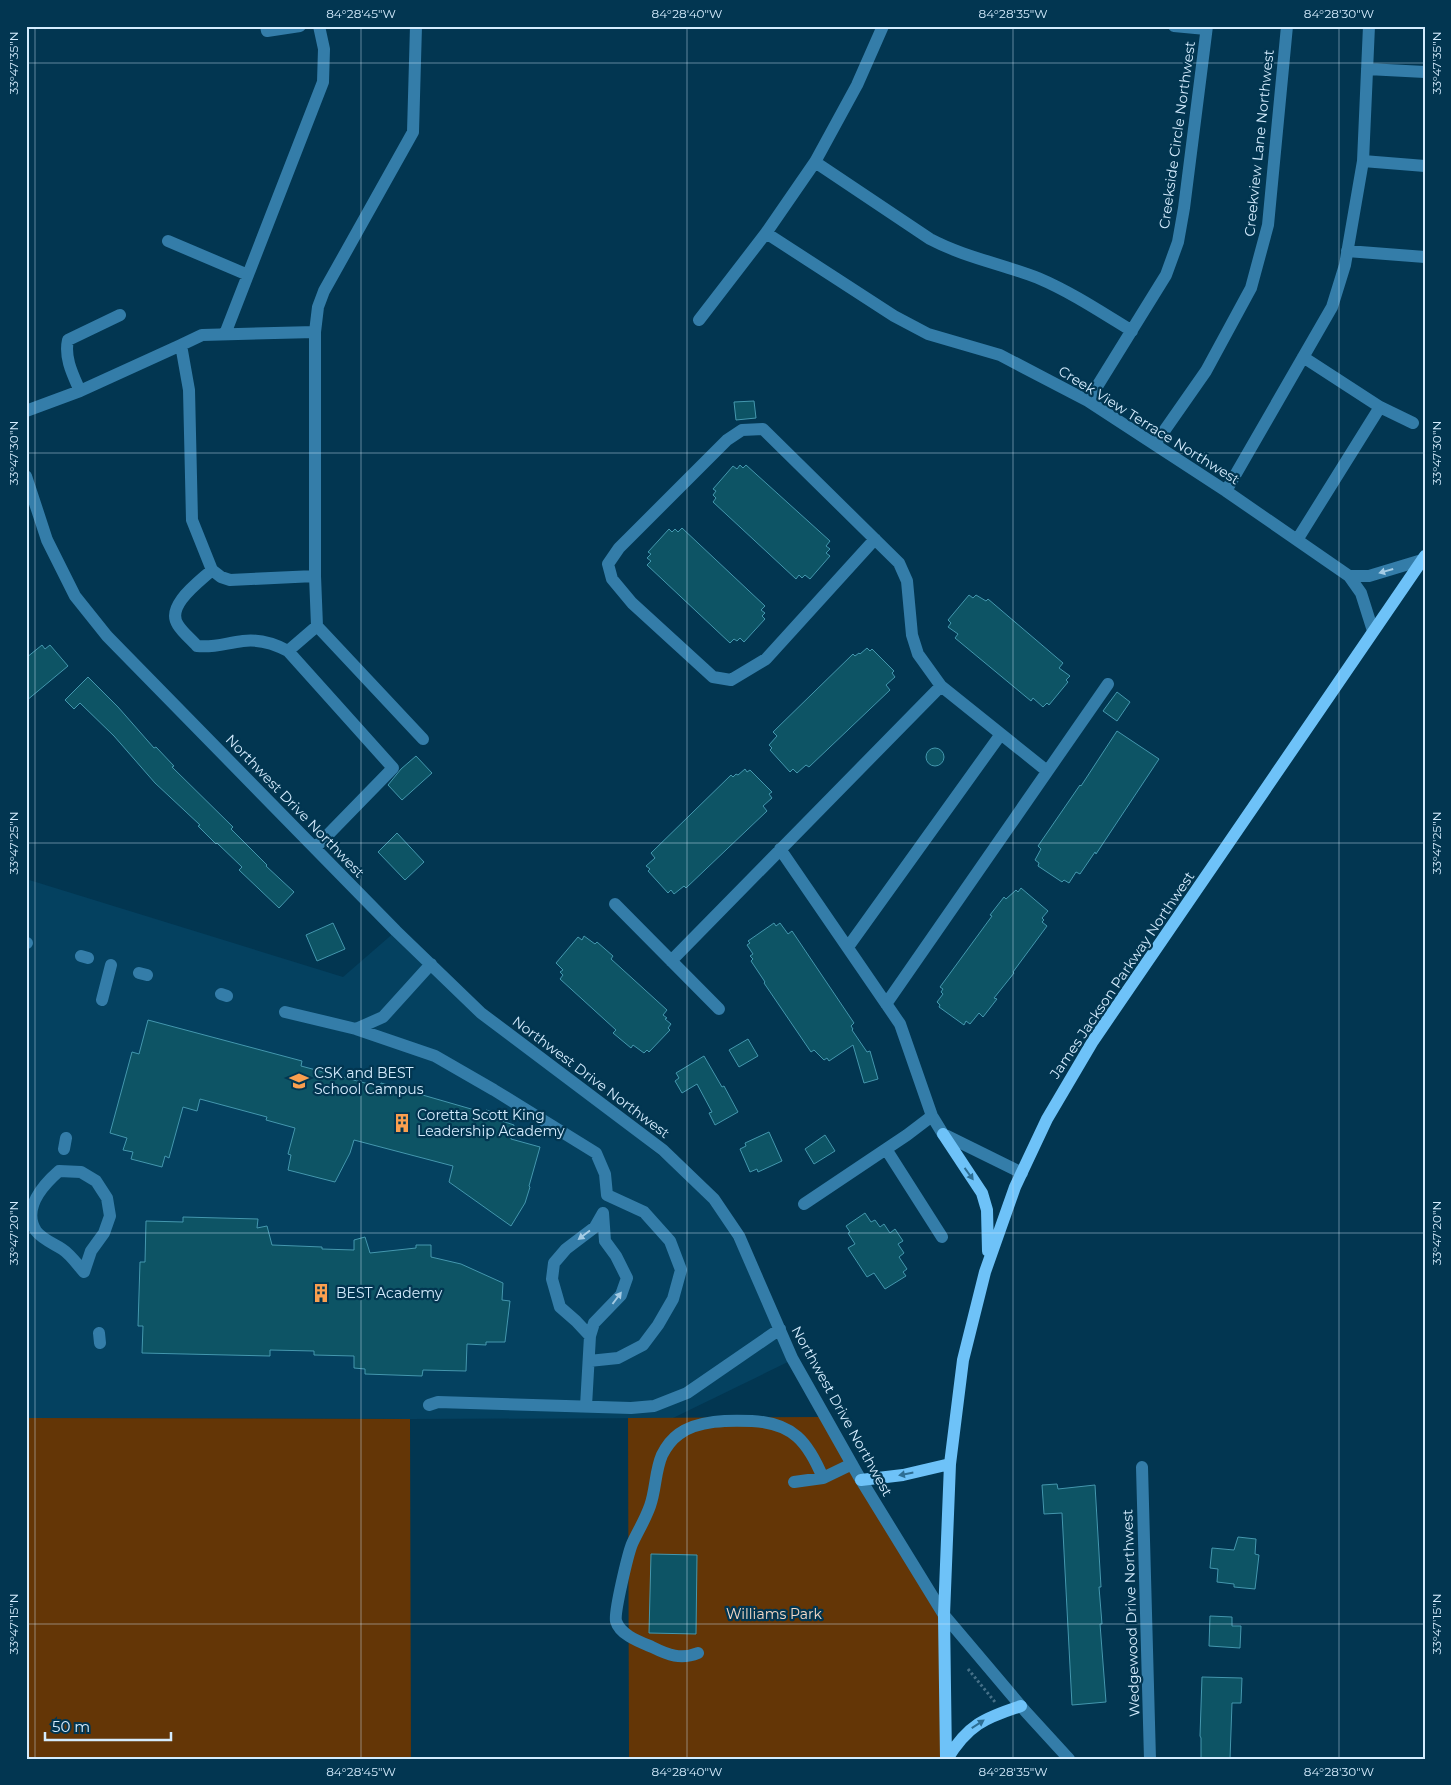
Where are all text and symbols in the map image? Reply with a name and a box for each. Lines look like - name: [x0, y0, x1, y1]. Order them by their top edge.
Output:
- text: 84°28'45"W: [326, 6, 396, 21]
- text: 84°28'40"W: [652, 6, 722, 21]
- text: 84°28'35"W: [979, 6, 1048, 21]
- text: 84°28'30"W: [1304, 6, 1374, 21]
- text: 33°47'35"N: [6, 32, 21, 94]
- text: 33°47'35"N: [1429, 32, 1444, 94]
- street label: Creekside Circle Northwest: [1155, 40, 1199, 230]
- street label: Creekview Lane Northwest: [1240, 48, 1278, 237]
- street label: Creek View Terrace Northwest: [1055, 362, 1243, 489]
- text: 33°47'30"N: [6, 421, 21, 485]
- text: 33°47'30"N: [1429, 421, 1444, 485]
- one-way arrow: [1378, 567, 1393, 575]
- street label: Northwest Drive Northwest: [222, 731, 368, 882]
- text: 33°47'25"N: [6, 811, 21, 875]
- text: 33°47'25"N: [1429, 811, 1444, 875]
- street label: James Jackson Parkway Northwest: [1045, 868, 1198, 1083]
- street label: Northwest Drive Northwest: [509, 1012, 673, 1142]
- place label: CSK and BEST School Campus: [314, 1064, 424, 1098]
- school or university icon: CSK and BEST School Campus: [288, 1070, 310, 1092]
- place label: Coretta Scott King Leadership Academy: [417, 1106, 565, 1140]
- building icon: Coretta Scott King Leadership Academy: [391, 1112, 413, 1134]
- one-way arrow: [964, 1167, 975, 1180]
- text: 33°47'20"N: [6, 1201, 21, 1265]
- text: 33°47'20"N: [1429, 1201, 1444, 1265]
- one-way arrow: [578, 1230, 591, 1241]
- building icon: BEST Academy: [310, 1282, 332, 1304]
- place label: BEST Academy: [336, 1284, 443, 1302]
- one-way arrow: [612, 1292, 623, 1305]
- street label: Northwest Drive Northwest: [788, 1323, 897, 1500]
- one-way arrow: [897, 1471, 913, 1479]
- street label: Wedgewood Drive Northwest: [1118, 1509, 1144, 1717]
- text: 33°47'15"N: [6, 1594, 21, 1654]
- text: 33°47'15"N: [1429, 1594, 1444, 1654]
- park label: Williams Park: [726, 1605, 823, 1623]
- scale bar: [45, 1710, 171, 1742]
- text: 50 m: [52, 1717, 90, 1736]
- one-way arrow: [971, 1720, 985, 1729]
- text: 84°28'45"W: [326, 1764, 396, 1779]
- text: 84°28'40"W: [652, 1764, 722, 1779]
- text: 84°28'35"W: [979, 1764, 1048, 1779]
- text: 84°28'30"W: [1304, 1764, 1374, 1779]

